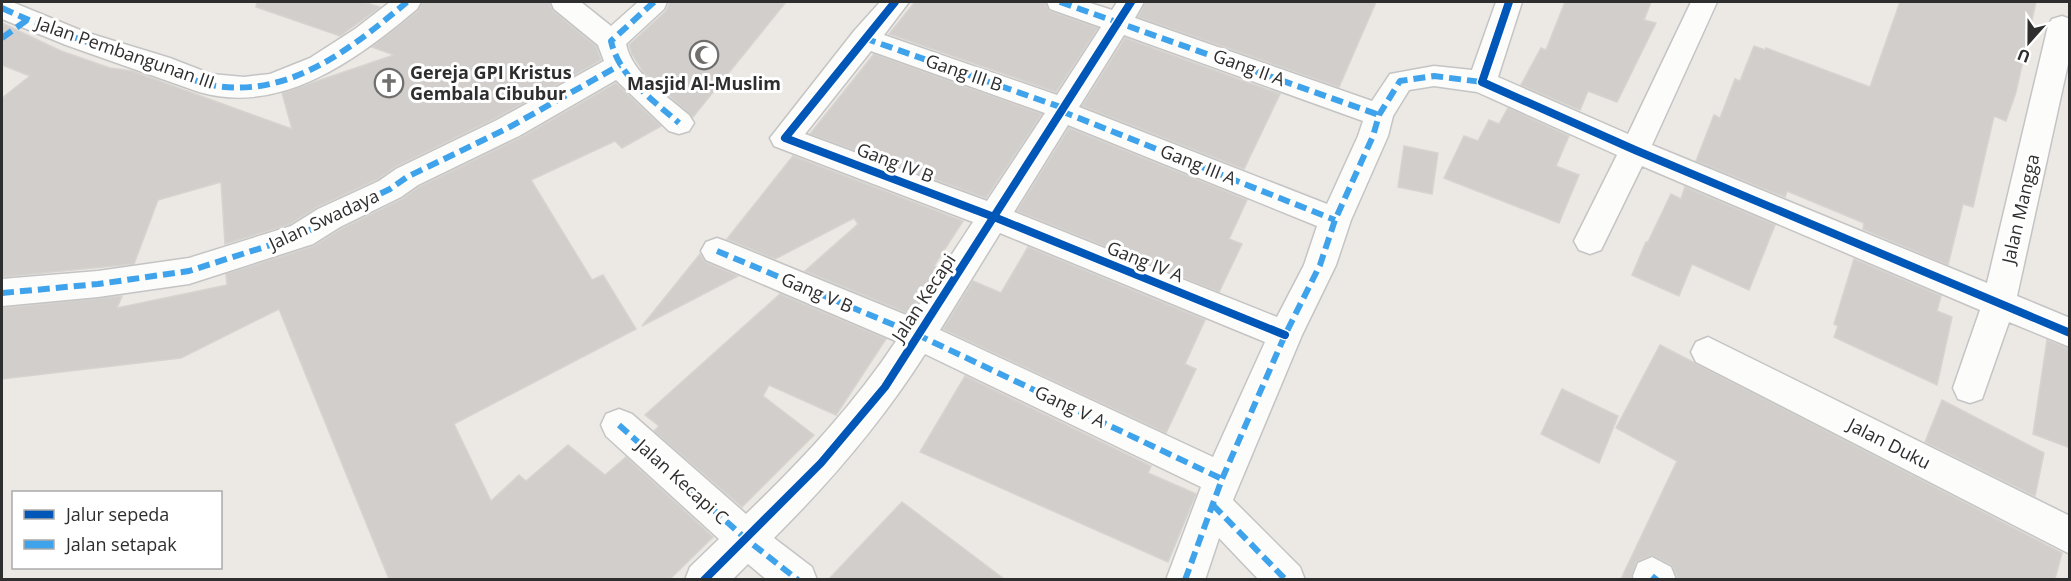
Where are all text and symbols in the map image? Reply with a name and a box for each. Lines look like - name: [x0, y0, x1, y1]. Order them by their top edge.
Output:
- street label: Jalan Pembangunan III: [31, 10, 218, 94]
- north arrow: [1999, 12, 2059, 72]
- mosque icon: Masjid Al-Muslim: [688, 39, 720, 71]
- street label: Gang II A: [1210, 43, 1289, 91]
- text: U: [2014, 44, 2033, 68]
- street label: Gang III B: [923, 48, 1006, 96]
- place label: Gereja GPI Kristus Gembala Cibubur: [410, 60, 572, 105]
- church icon: Gereja GPI Kristus Gembala Cibubur: [373, 67, 405, 99]
- place label: Masjid Al-Muslim: [627, 71, 781, 95]
- street label: Gang IV B: [853, 136, 937, 188]
- street label: Gang III A: [1157, 138, 1240, 190]
- street label: Jalan Mangga: [1995, 152, 2044, 268]
- street label: Jalan Swadaya: [263, 183, 383, 256]
- street label: Gang IV A: [1104, 235, 1188, 287]
- street label: Jalan Kecapi: [885, 249, 961, 348]
- street label: Gang V B: [778, 266, 857, 318]
- street label: Gang V A: [1031, 379, 1110, 433]
- street label: Jalan Duku: [1842, 411, 1935, 474]
- street label: Jalan Kecapi C: [630, 432, 734, 529]
- legend: [12, 491, 222, 569]
- text: Jalur sepeda: [64, 502, 169, 526]
- text: Jalan setapak: [64, 532, 177, 556]

